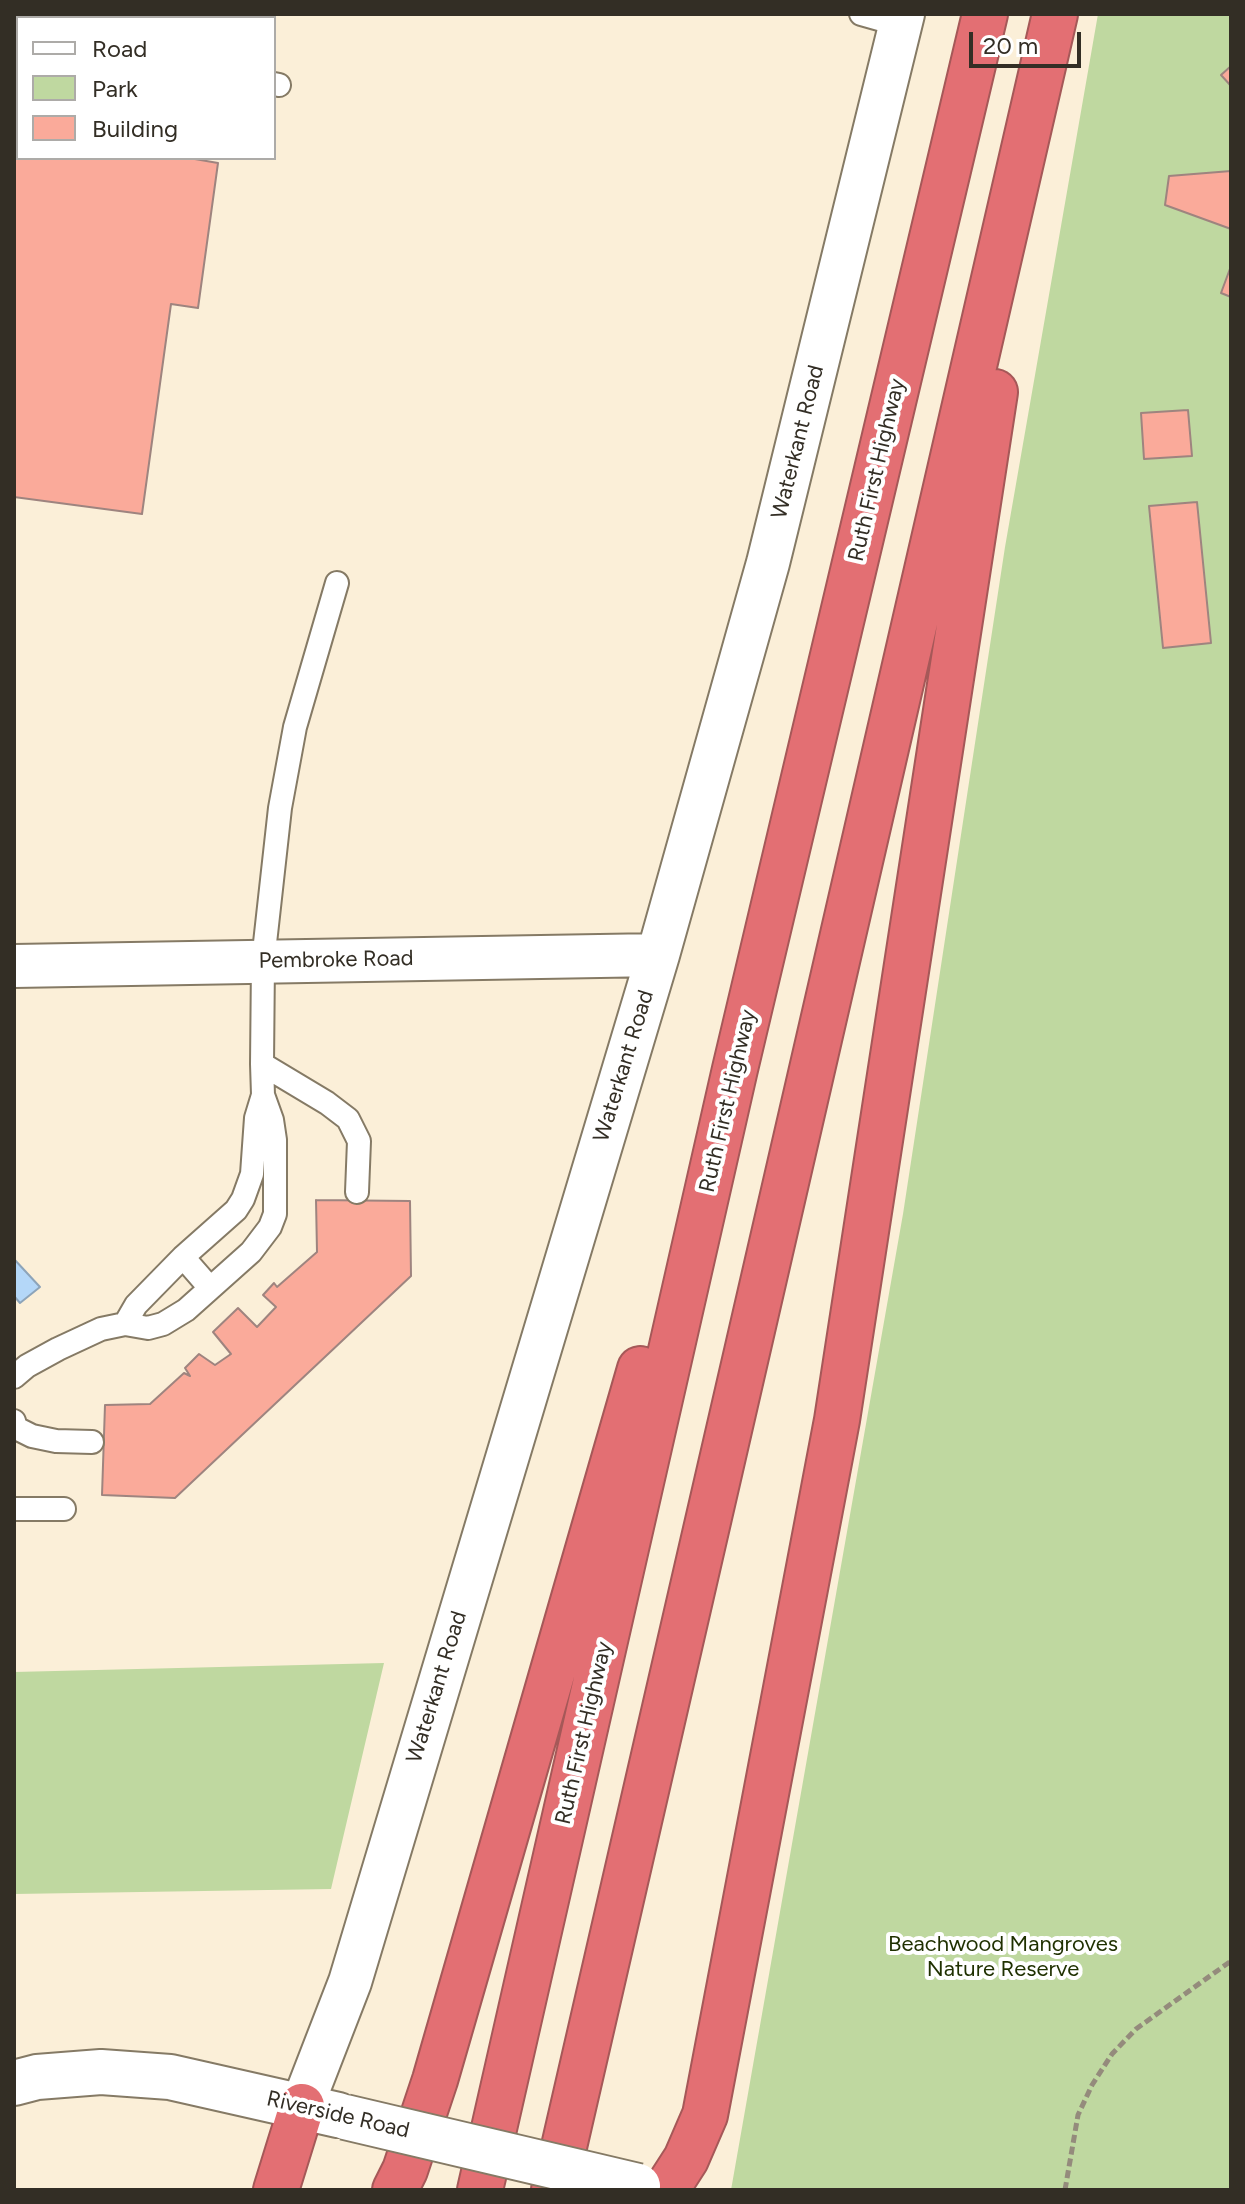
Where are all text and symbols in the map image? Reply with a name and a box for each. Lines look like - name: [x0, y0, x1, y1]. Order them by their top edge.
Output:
- legend: [16, 16, 276, 160]
- scale bar: [973, 16, 1085, 66]
- text: 20 m: [983, 31, 1038, 60]
- text: Road: [92, 34, 147, 63]
- text: Park: [92, 74, 138, 103]
- text: Building: [92, 114, 178, 143]
- street label: Waterkant Road: [766, 362, 830, 522]
- street label: Ruth First Highway: [843, 376, 911, 564]
- street label: Pembroke Road: [258, 945, 414, 975]
- street label: Waterkant Road: [588, 987, 660, 1145]
- street label: Ruth First Highway: [694, 1007, 762, 1195]
- street label: Waterkant Road: [401, 1608, 473, 1766]
- street label: Ruth First Highway: [550, 1639, 618, 1827]
- park label: Beachwood Mangroves Nature Reserve: [888, 1932, 1118, 1984]
- street label: Riverside Road: [264, 2086, 412, 2144]

